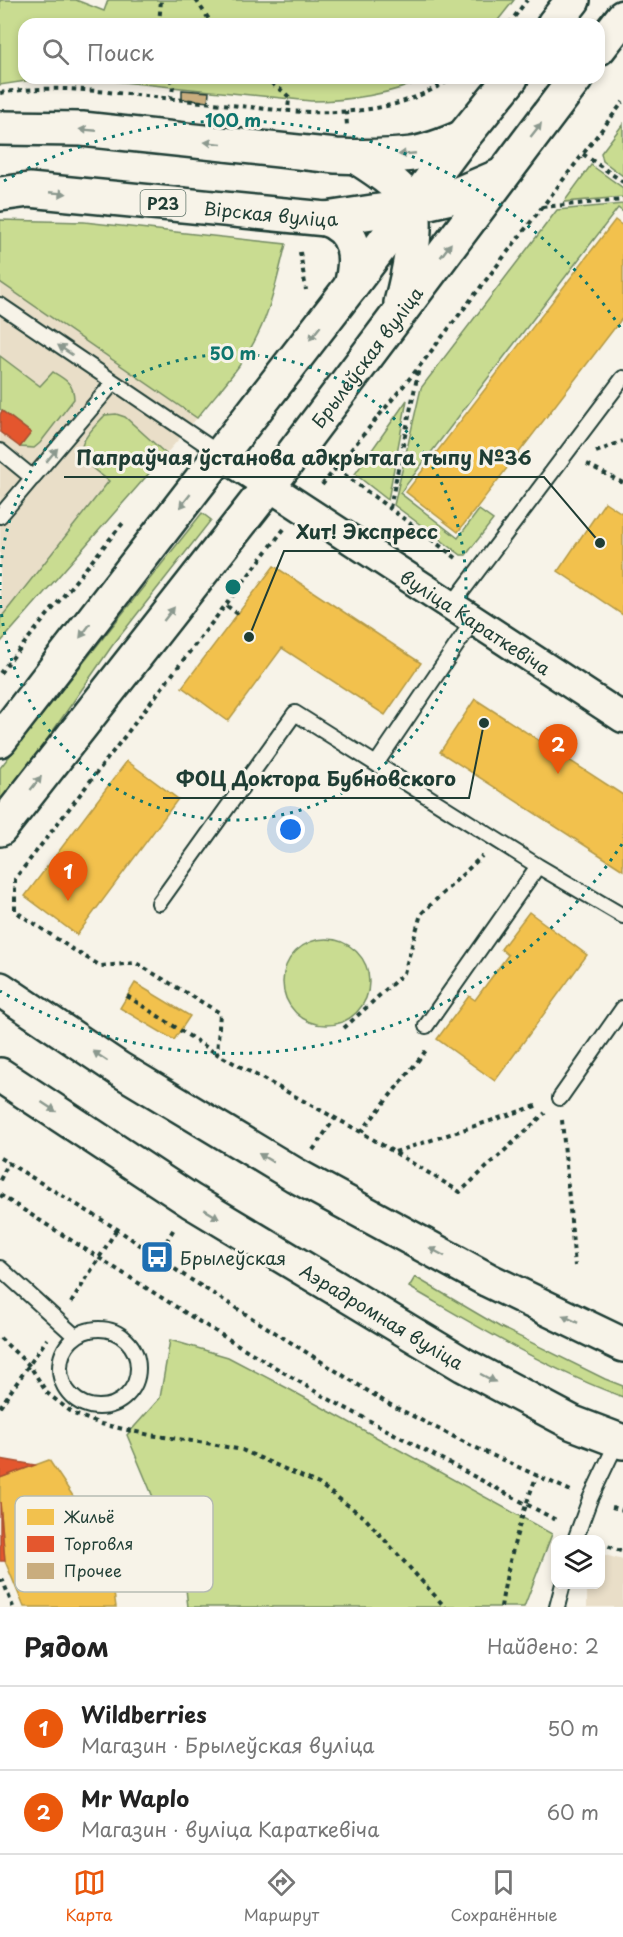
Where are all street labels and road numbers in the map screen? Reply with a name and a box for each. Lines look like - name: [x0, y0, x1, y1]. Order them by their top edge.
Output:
- road number: Р23: [140, 190, 186, 216]
- street label: Вірская вуліца: [202, 194, 339, 233]
- street label: Брылеўская вуліца: [304, 280, 429, 433]
- street label: вуліца Караткевіча: [395, 562, 557, 681]
- street label: Аэрадромная вуліца: [295, 1256, 469, 1376]

